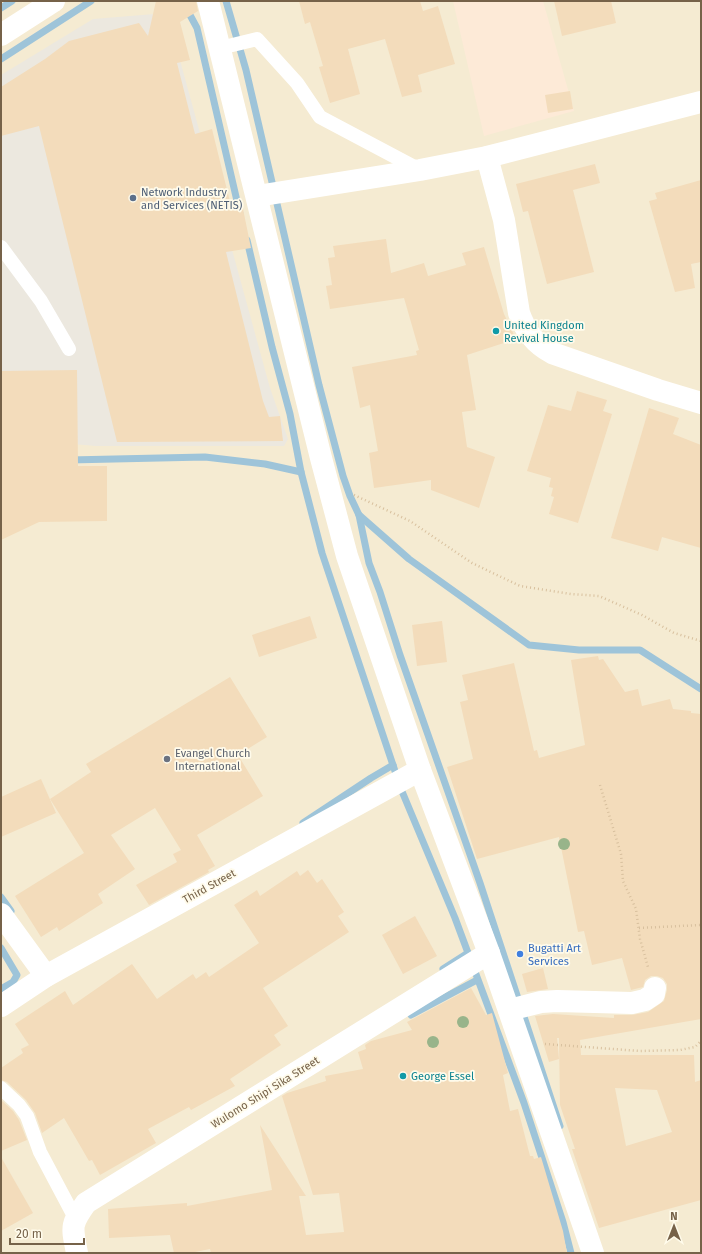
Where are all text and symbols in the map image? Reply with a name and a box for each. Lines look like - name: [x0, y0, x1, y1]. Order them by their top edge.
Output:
- place label: Network Industry and Services (NETIS): [141, 186, 243, 212]
- marker: Network Industry and Services (NETIS): [128, 193, 138, 203]
- place label: United Kingdom Revival House: [504, 319, 584, 345]
- marker: United Kingdom Revival House: [491, 326, 501, 336]
- place label: Evangel Church International: [175, 747, 251, 773]
- marker: Evangel Church International: [162, 754, 172, 764]
- street label: Third Street: [181, 867, 238, 906]
- place label: Bugatti Art Services: [528, 942, 581, 968]
- marker: Bugatti Art Services: [515, 949, 525, 959]
- street label: Wulomo Shipi Sika Street: [209, 1054, 322, 1131]
- place label: George Essel: [411, 1070, 474, 1083]
- marker: George Essel: [398, 1071, 408, 1081]
- north arrow: [654, 1206, 694, 1246]
- text: N: [670, 1210, 678, 1223]
- scale bar: [10, 1220, 84, 1246]
- text: 20 m: [16, 1227, 42, 1241]

